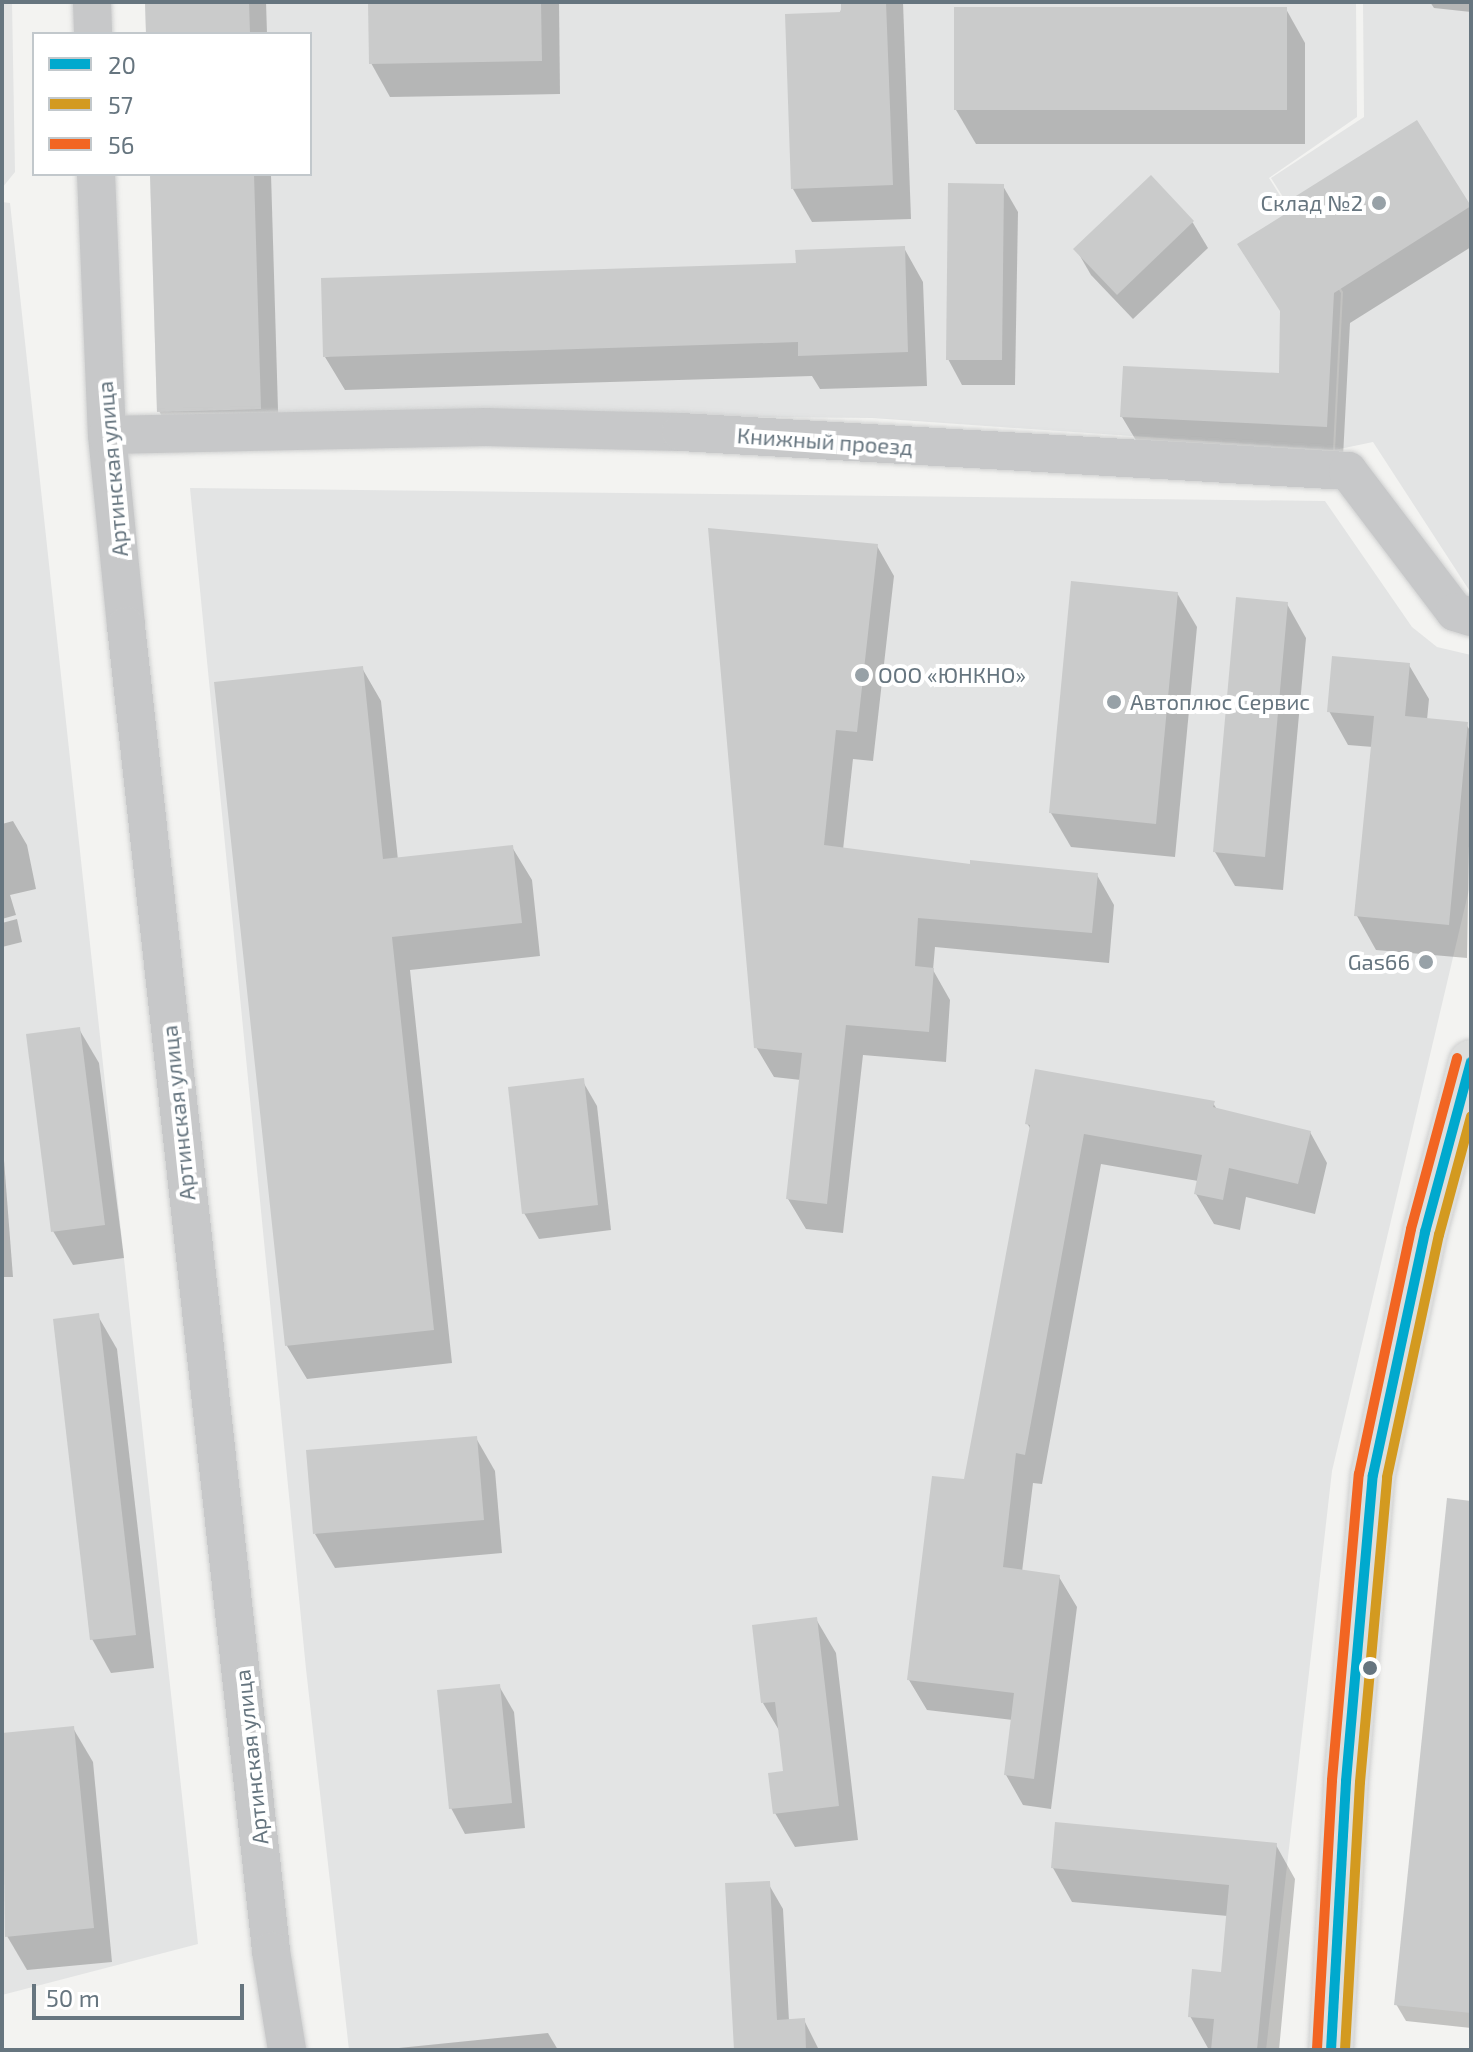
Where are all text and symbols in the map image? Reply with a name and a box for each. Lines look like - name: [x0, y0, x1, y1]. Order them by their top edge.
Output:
- legend: [32, 32, 312, 176]
- text: 20: [108, 50, 136, 79]
- text: 57: [108, 90, 133, 119]
- text: 56: [108, 130, 135, 159]
- place label: Склад №2: [1260, 190, 1363, 216]
- marker: Склад №2: [1370, 194, 1388, 212]
- street label: Артинская улица: [91, 380, 133, 558]
- street label: Книжный проезд: [736, 422, 914, 460]
- place label: ООО «ЮНКНО»: [878, 662, 1026, 688]
- marker: ООО «ЮНКНО»: [853, 666, 871, 684]
- place label: Автоплюс Сервис: [1130, 689, 1310, 715]
- marker: Автоплюс Сервис: [1105, 693, 1123, 711]
- place label: Gas66: [1348, 949, 1410, 975]
- marker: Gas66: [1417, 953, 1435, 971]
- street label: Артинская улица: [156, 1024, 200, 1202]
- unlabelled marker: [1362, 1660, 1378, 1676]
- street label: Артинская улица: [229, 1668, 273, 1846]
- scale bar: [36, 1968, 248, 2018]
- text: 50 m: [46, 1983, 100, 2012]

